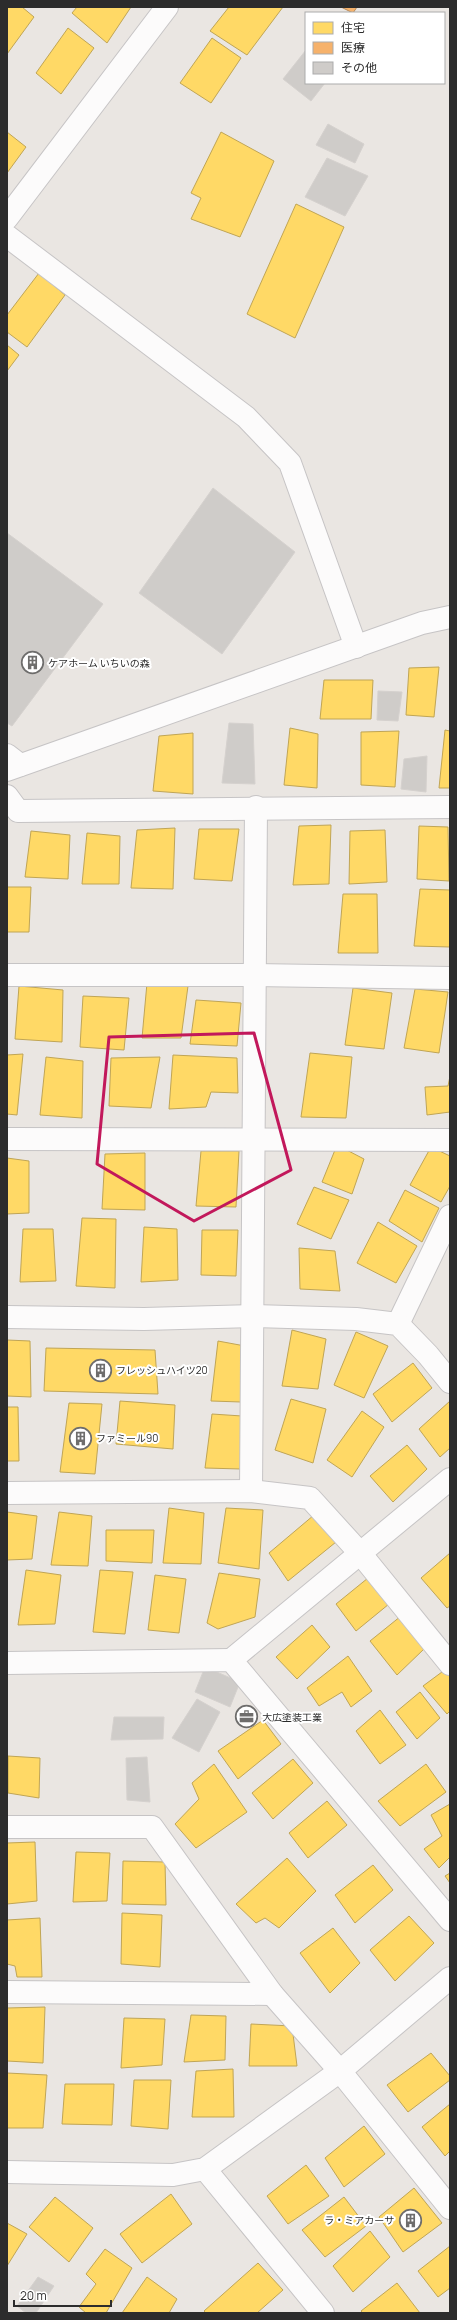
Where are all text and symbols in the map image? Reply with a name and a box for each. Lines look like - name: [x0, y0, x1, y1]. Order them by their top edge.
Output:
- legend: [305, 12, 445, 84]
- text: 住宅: [341, 19, 365, 36]
- text: 医療: [341, 39, 365, 56]
- text: その他: [341, 59, 377, 76]
- building icon: ケアホーム いちいの森: [20, 650, 46, 676]
- place label: ケアホーム いちいの森: [48, 656, 150, 670]
- building icon: フレッシュハイツ20: [88, 1357, 114, 1383]
- place label: フレッシュハイツ20: [116, 1363, 208, 1377]
- building icon: ファミール90: [68, 1425, 94, 1451]
- place label: ファミール90: [96, 1431, 158, 1445]
- office icon: 大広塗装工業: [234, 1704, 260, 1730]
- place label: 大広塗装工業: [262, 1710, 322, 1724]
- building icon: ラ・ミアカーサ: [397, 2207, 423, 2233]
- place label: ラ・ミアカーサ: [324, 2213, 394, 2227]
- scale bar: [14, 2282, 111, 2308]
- text: 20 m: [20, 2287, 47, 2304]

